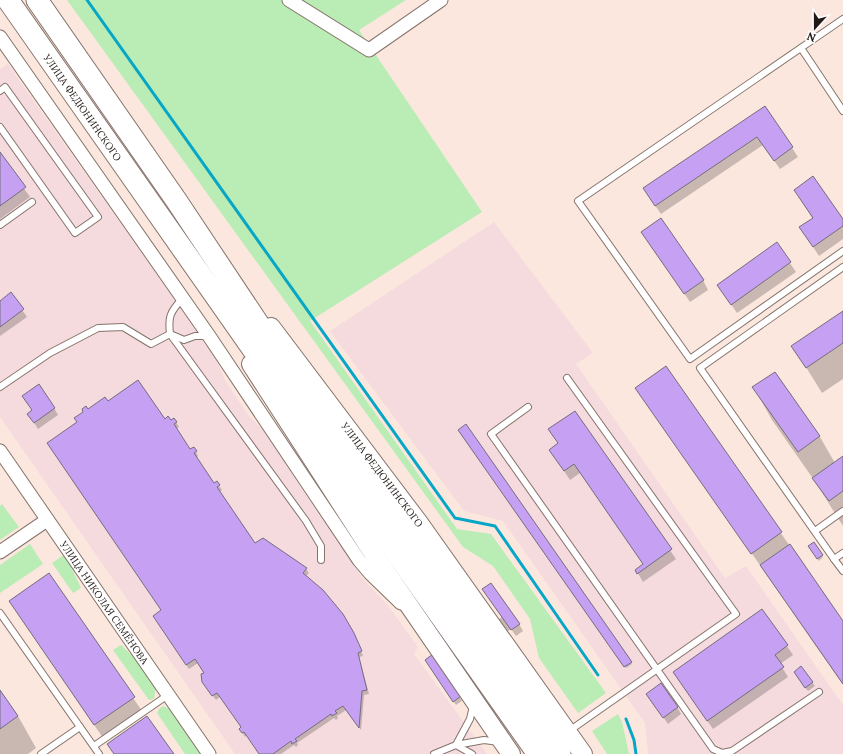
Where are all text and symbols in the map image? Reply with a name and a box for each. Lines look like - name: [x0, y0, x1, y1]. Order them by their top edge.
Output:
- north arrow: [795, 8, 835, 48]
- text: N: [804, 29, 818, 45]
- street label: УЛИЦА ФЕДЮНИНСКОГО: [40, 51, 124, 164]
- street label: УЛИЦА ФЕДЮНИНСКОГО: [338, 419, 426, 530]
- street label: УЛИЦА НИКОЛАЯ СЕМЁНОВА: [56, 538, 152, 668]

